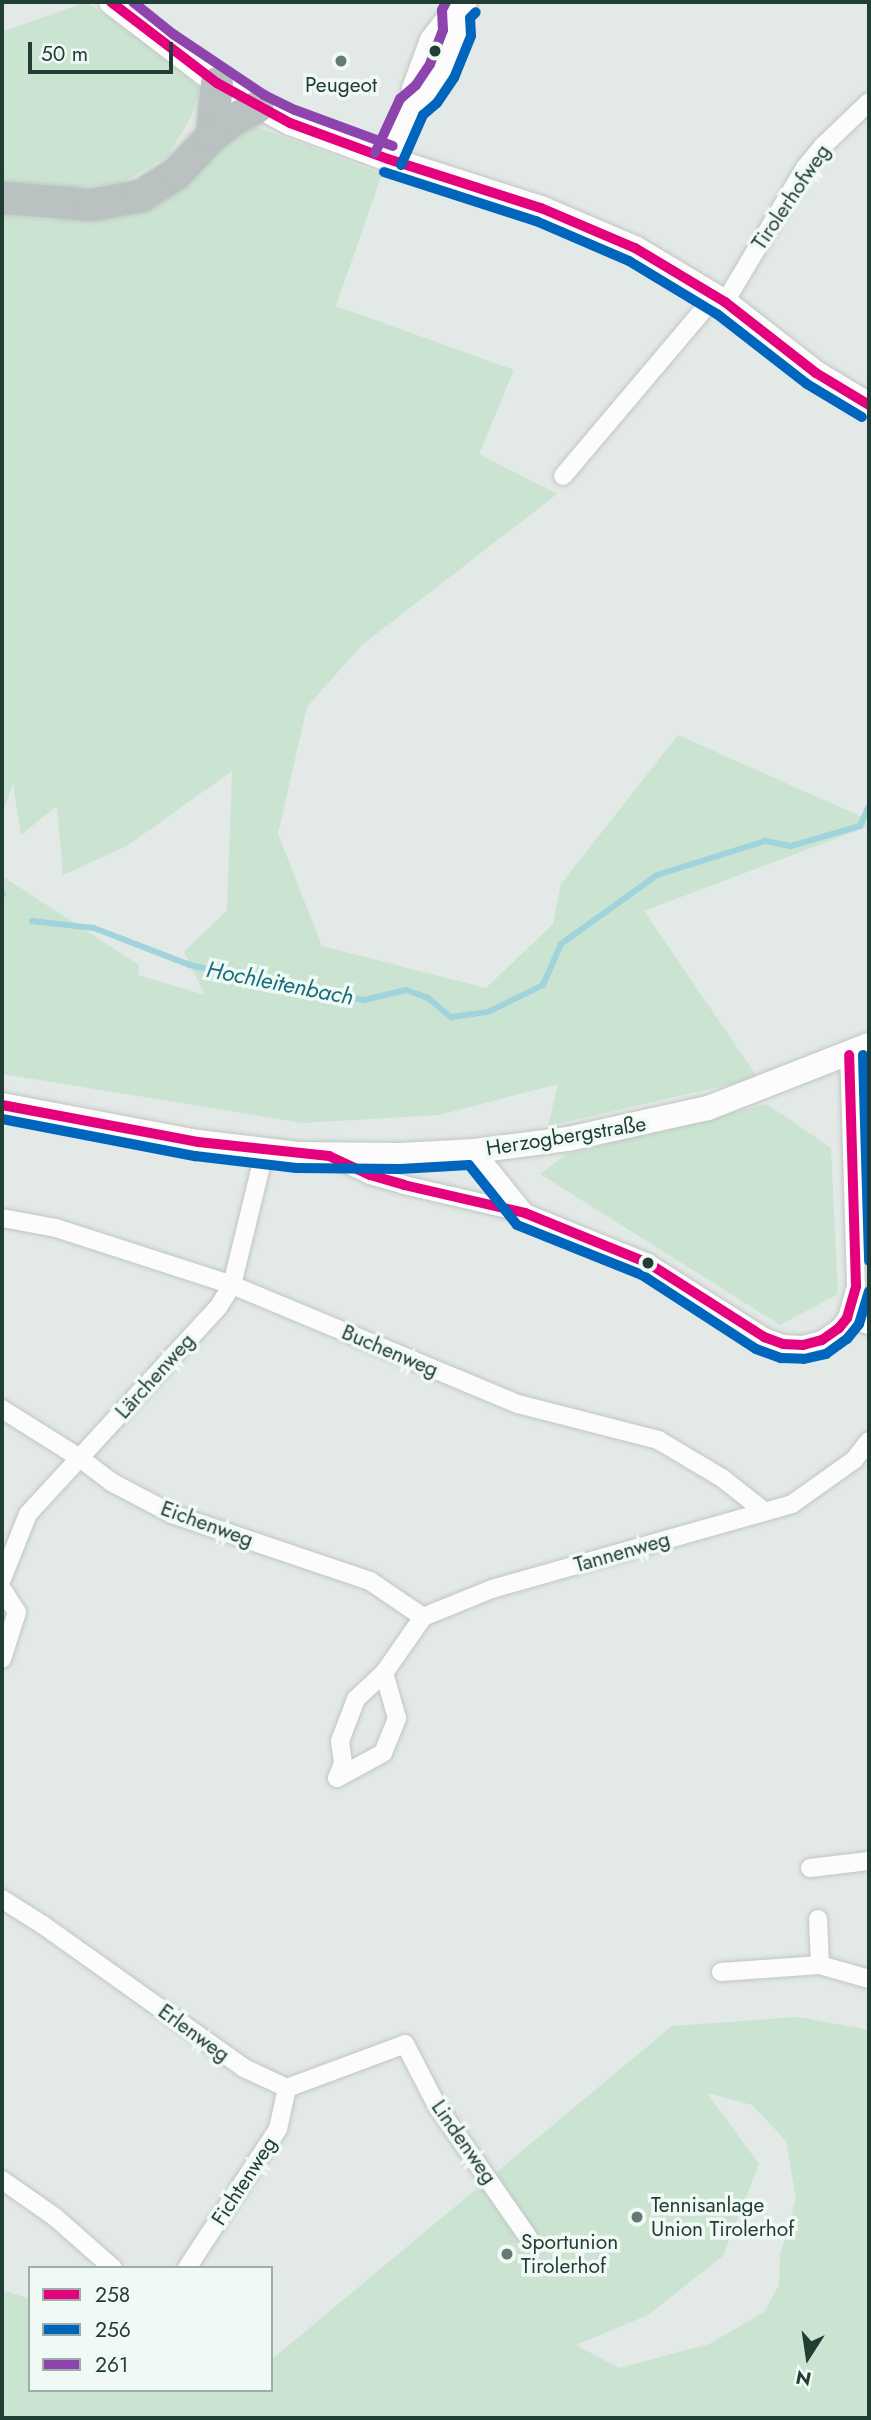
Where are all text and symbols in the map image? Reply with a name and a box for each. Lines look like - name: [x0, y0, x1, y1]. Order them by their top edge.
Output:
- scale bar: [32, 28, 177, 72]
- text: 50 m: [41, 39, 88, 69]
- unlabelled marker: [428, 44, 442, 58]
- marker: Peugeot: [333, 53, 349, 69]
- place label: Peugeot: [305, 72, 377, 98]
- street label: Tirolerhofweg: [747, 140, 835, 254]
- water label: Hochleitenbach: [204, 955, 356, 1011]
- street label: Herzogbergstraße: [484, 1111, 648, 1161]
- unlabelled marker: [641, 1256, 655, 1270]
- street label: Buchenweg: [338, 1319, 442, 1383]
- street label: Lärchenweg: [110, 1328, 200, 1424]
- street label: Eichenweg: [157, 1496, 257, 1552]
- street label: Tannenweg: [571, 1526, 673, 1578]
- street label: Erlenweg: [153, 1999, 235, 2067]
- street label: Lindenweg: [426, 2095, 502, 2189]
- street label: Fichtenweg: [206, 2132, 282, 2230]
- place label: Tennisanlage Union Tirolerhof: [651, 2192, 794, 2242]
- marker: Tennisanlage Union Tirolerhof: [629, 2209, 645, 2225]
- place label: Sportunion Tirolerhof: [521, 2229, 618, 2279]
- marker: Sportunion Tirolerhof: [499, 2246, 515, 2262]
- legend: [28, 2266, 273, 2392]
- text: 258: [95, 2280, 130, 2310]
- text: 256: [95, 2315, 131, 2345]
- north arrow: [773, 2322, 843, 2392]
- text: 261: [95, 2350, 129, 2380]
- text: N: [793, 2363, 814, 2393]

